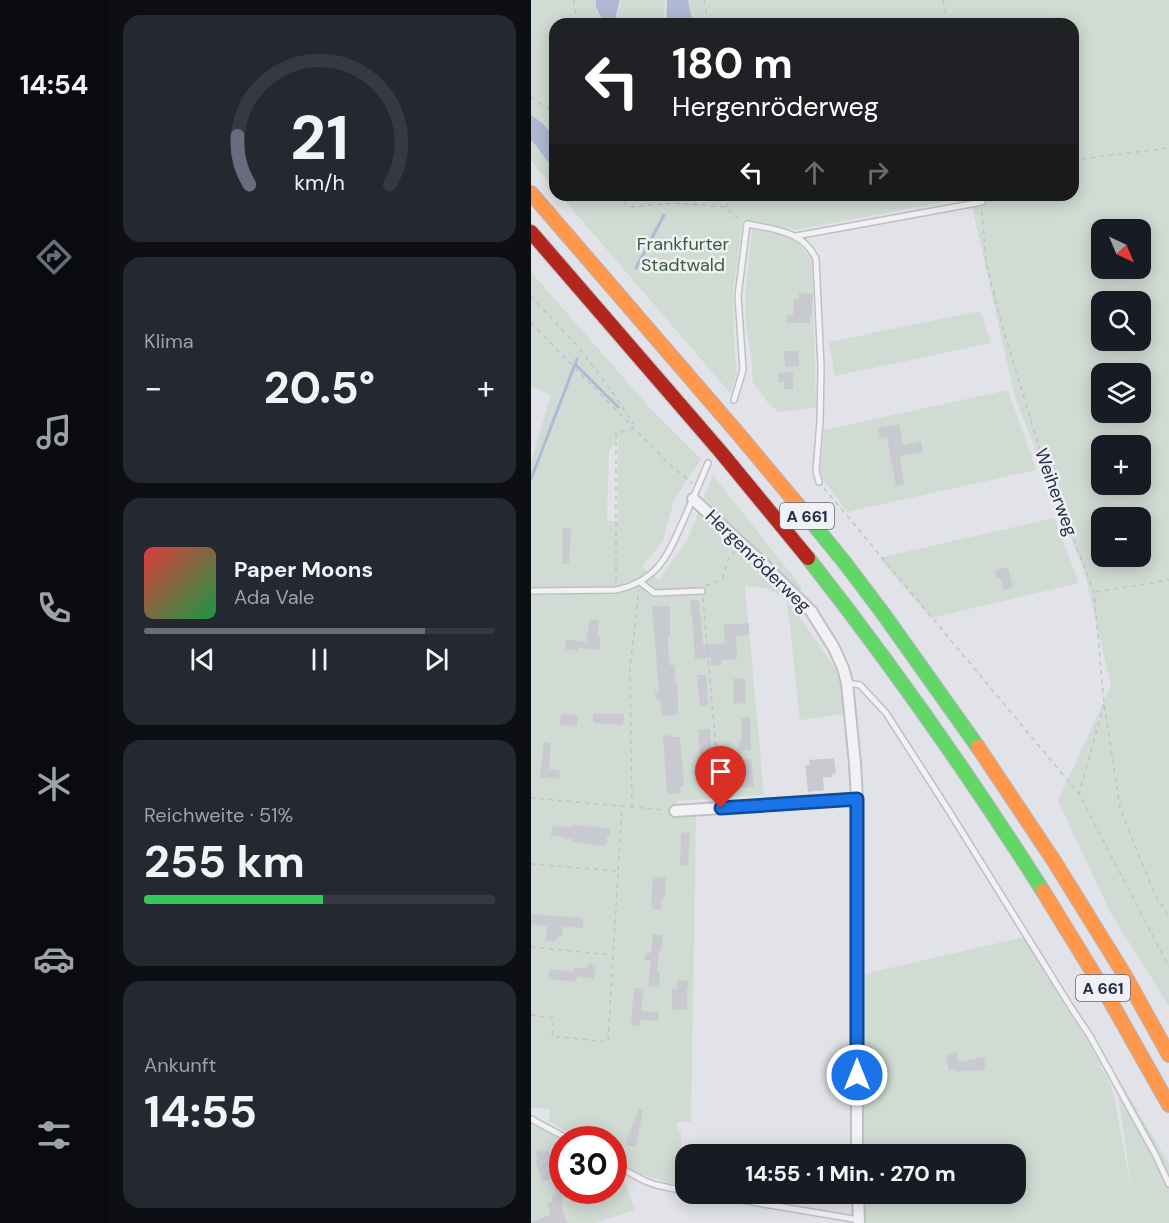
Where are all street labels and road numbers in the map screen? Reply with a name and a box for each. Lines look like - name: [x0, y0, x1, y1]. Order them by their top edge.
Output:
- street label: Weiherweg: [1029, 445, 1083, 539]
- road number: A 661: [780, 503, 834, 529]
- street label: Hergenröderweg: [700, 504, 816, 618]
- road number: A 661: [1076, 975, 1130, 1001]

